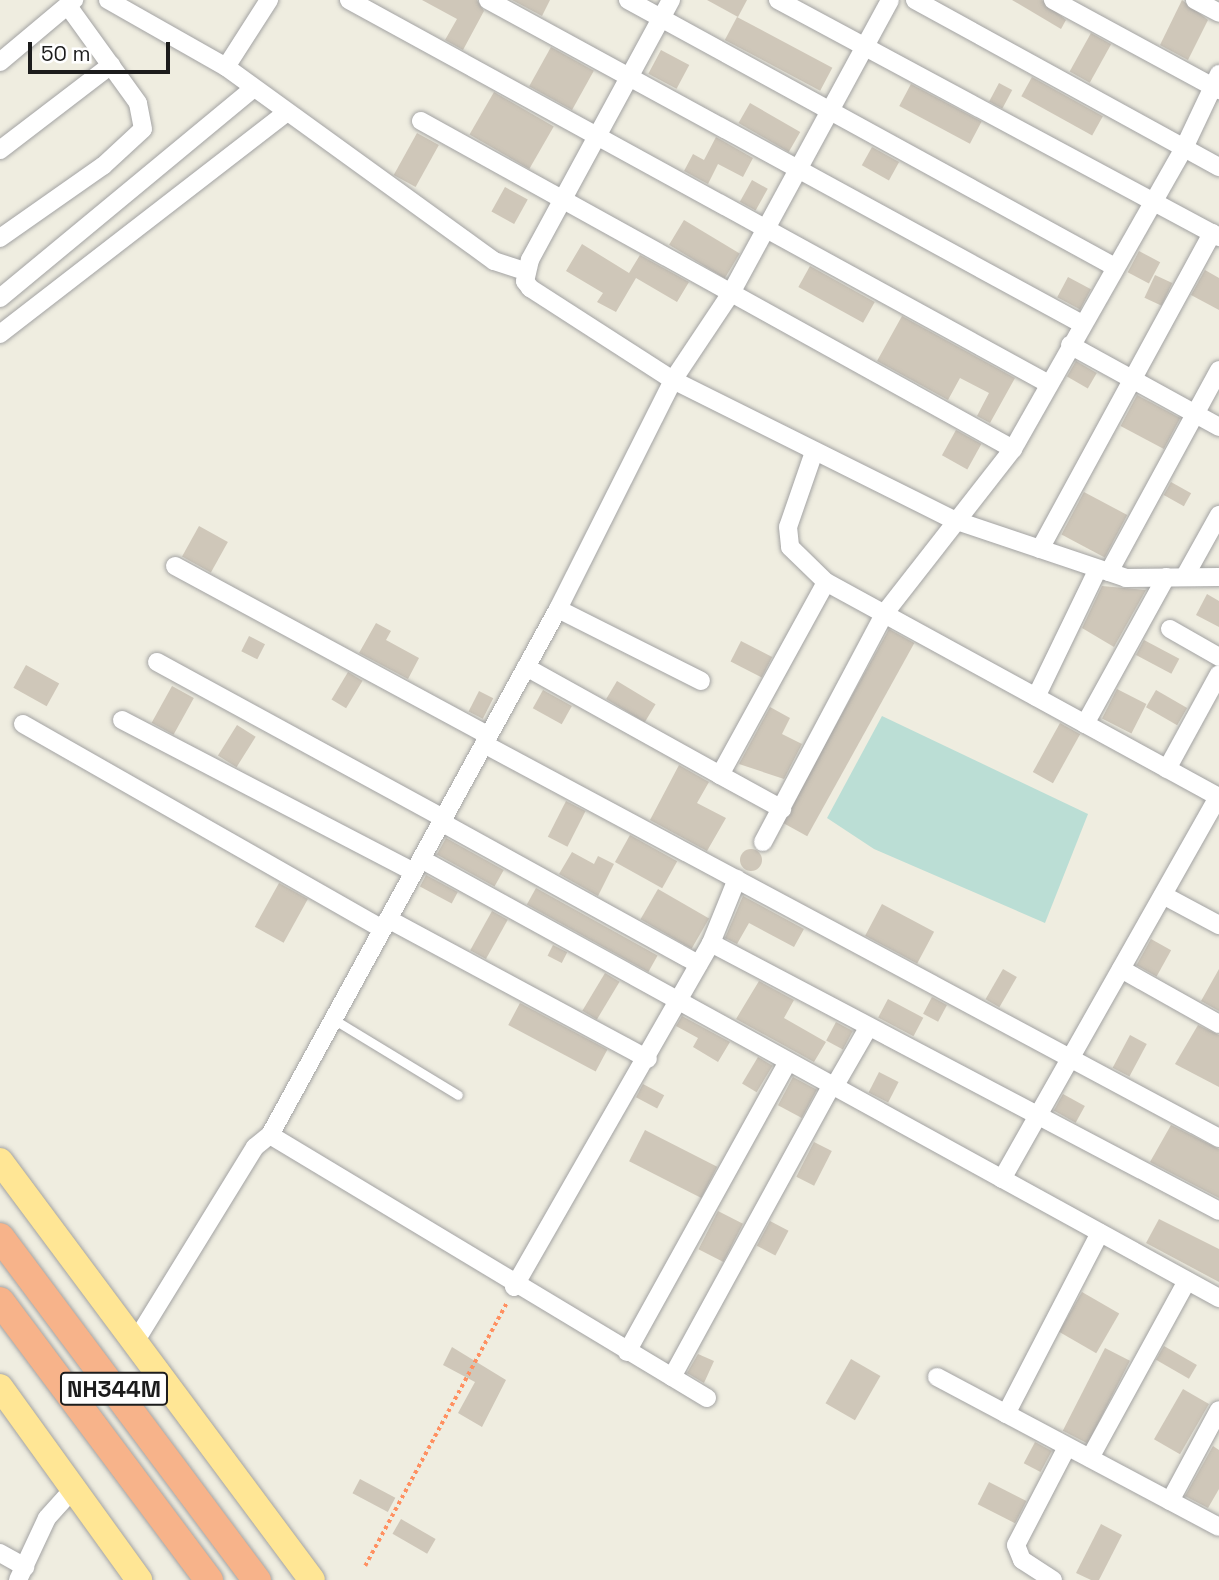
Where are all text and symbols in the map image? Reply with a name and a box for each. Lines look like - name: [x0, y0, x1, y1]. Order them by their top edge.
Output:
- scale bar: [32, 28, 173, 72]
- text: 50 m: [41, 40, 91, 67]
- road number: NH344M: [60, 1370, 168, 1408]

